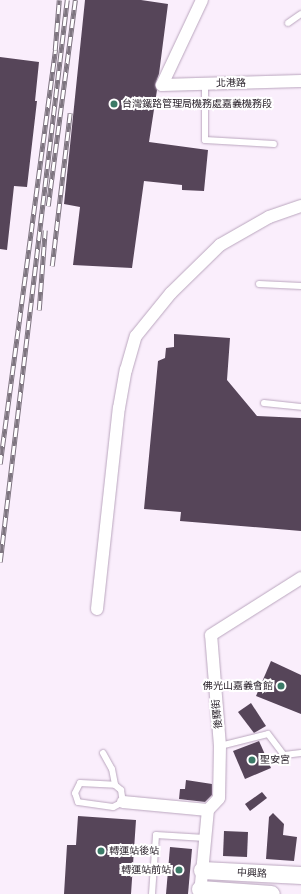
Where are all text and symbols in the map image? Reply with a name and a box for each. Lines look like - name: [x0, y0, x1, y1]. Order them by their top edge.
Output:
- street label: 北港路: [216, 77, 246, 89]
- place label: 台灣鐵路管理局機務處嘉義機務段: [122, 98, 272, 110]
- marker: 台灣鐵路管理局機務處嘉義機務段: [109, 99, 119, 109]
- place label: 佛光山嘉義會館: [203, 680, 273, 692]
- marker: 佛光山嘉義會館: [276, 681, 286, 691]
- street label: 後驛街: [209, 698, 225, 730]
- place label: 聖安宮: [260, 754, 290, 766]
- marker: 聖安宮: [247, 755, 257, 765]
- place label: 轉運站後站: [109, 845, 159, 857]
- marker: 轉運站後站: [96, 846, 106, 856]
- place label: 轉運站前站: [121, 864, 171, 876]
- marker: 轉運站前站: [174, 865, 184, 875]
- street label: 中興路: [237, 866, 267, 880]

